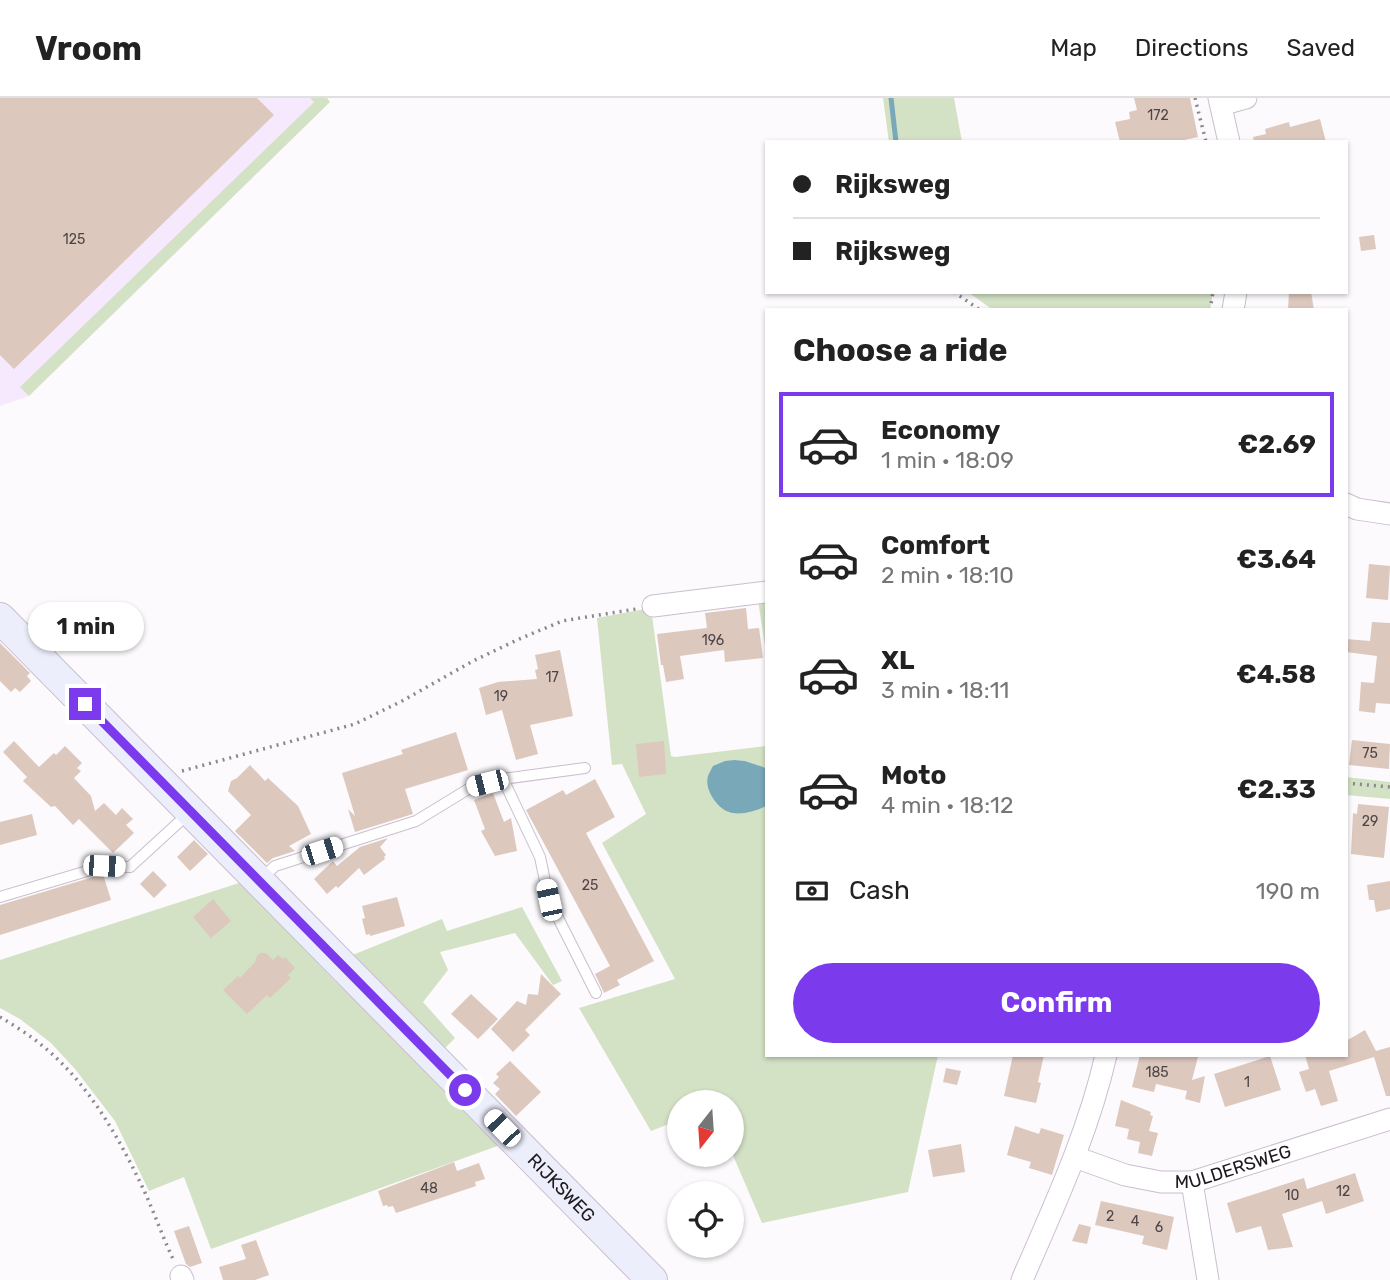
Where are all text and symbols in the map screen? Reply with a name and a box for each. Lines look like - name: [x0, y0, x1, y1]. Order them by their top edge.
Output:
- text: Vroom: [35, 29, 142, 68]
- text: Map: [1050, 34, 1097, 62]
- text: Directions: [1135, 34, 1248, 62]
- text: Saved: [1286, 34, 1355, 62]
- house number: 172: [1147, 107, 1169, 124]
- text: Rijksweg: [835, 169, 951, 200]
- house number: 125: [63, 231, 85, 248]
- text: Rijksweg: [835, 236, 951, 267]
- text: Choose a ride: [793, 331, 1007, 369]
- icon: car: [797, 413, 860, 476]
- text: Economy: [881, 415, 1000, 446]
- text: €2.69: [1238, 429, 1316, 460]
- text: 1 min · 18:09: [881, 446, 1014, 474]
- icon: car: [797, 528, 860, 591]
- text: Comfort: [881, 530, 990, 561]
- text: €3.64: [1237, 544, 1316, 575]
- text: 2 min · 18:10: [881, 561, 1014, 589]
- callout: 1 min: [27, 602, 143, 652]
- text: 1 min: [57, 612, 115, 640]
- house number: 196: [702, 632, 724, 649]
- icon: car: [797, 643, 860, 706]
- text: XL: [881, 645, 914, 676]
- text: €4.58: [1236, 659, 1316, 690]
- house number: 17: [545, 669, 559, 686]
- text: 3 min · 18:11: [881, 676, 1009, 704]
- route end: [69, 688, 101, 720]
- house number: 19: [494, 688, 508, 705]
- house number: 75: [1362, 745, 1378, 762]
- icon: car: [797, 758, 860, 821]
- text: Moto: [881, 760, 946, 791]
- car: [465, 768, 510, 798]
- text: €2.33: [1237, 774, 1316, 805]
- text: 4 min · 18:12: [881, 791, 1013, 819]
- house number: 29: [1362, 813, 1378, 830]
- car: [299, 835, 346, 867]
- car: [83, 855, 126, 877]
- icon: cash: [793, 872, 831, 910]
- text: Cash: [849, 875, 910, 906]
- car: [535, 877, 564, 923]
- house number: 25: [582, 877, 598, 894]
- text: 190 m: [1256, 877, 1320, 905]
- button: Confirm: [793, 963, 1320, 1043]
- house number: 185: [1145, 1064, 1169, 1081]
- route start: [449, 1074, 481, 1106]
- house number: 1: [1244, 1074, 1250, 1091]
- north arrow: [667, 1090, 744, 1167]
- map controls: [667, 1090, 744, 1258]
- car: [480, 1106, 525, 1150]
- street label: MULDERSWEG: [1175, 1140, 1294, 1193]
- street label: RIJKSWEG: [523, 1149, 600, 1227]
- house number: 48: [420, 1180, 438, 1197]
- button: locate: [667, 1181, 744, 1258]
- house number: 12: [1336, 1183, 1350, 1200]
- house number: 10: [1285, 1187, 1300, 1204]
- house number: 2: [1106, 1208, 1114, 1225]
- house number: 4: [1131, 1213, 1140, 1230]
- house number: 6: [1155, 1219, 1163, 1236]

